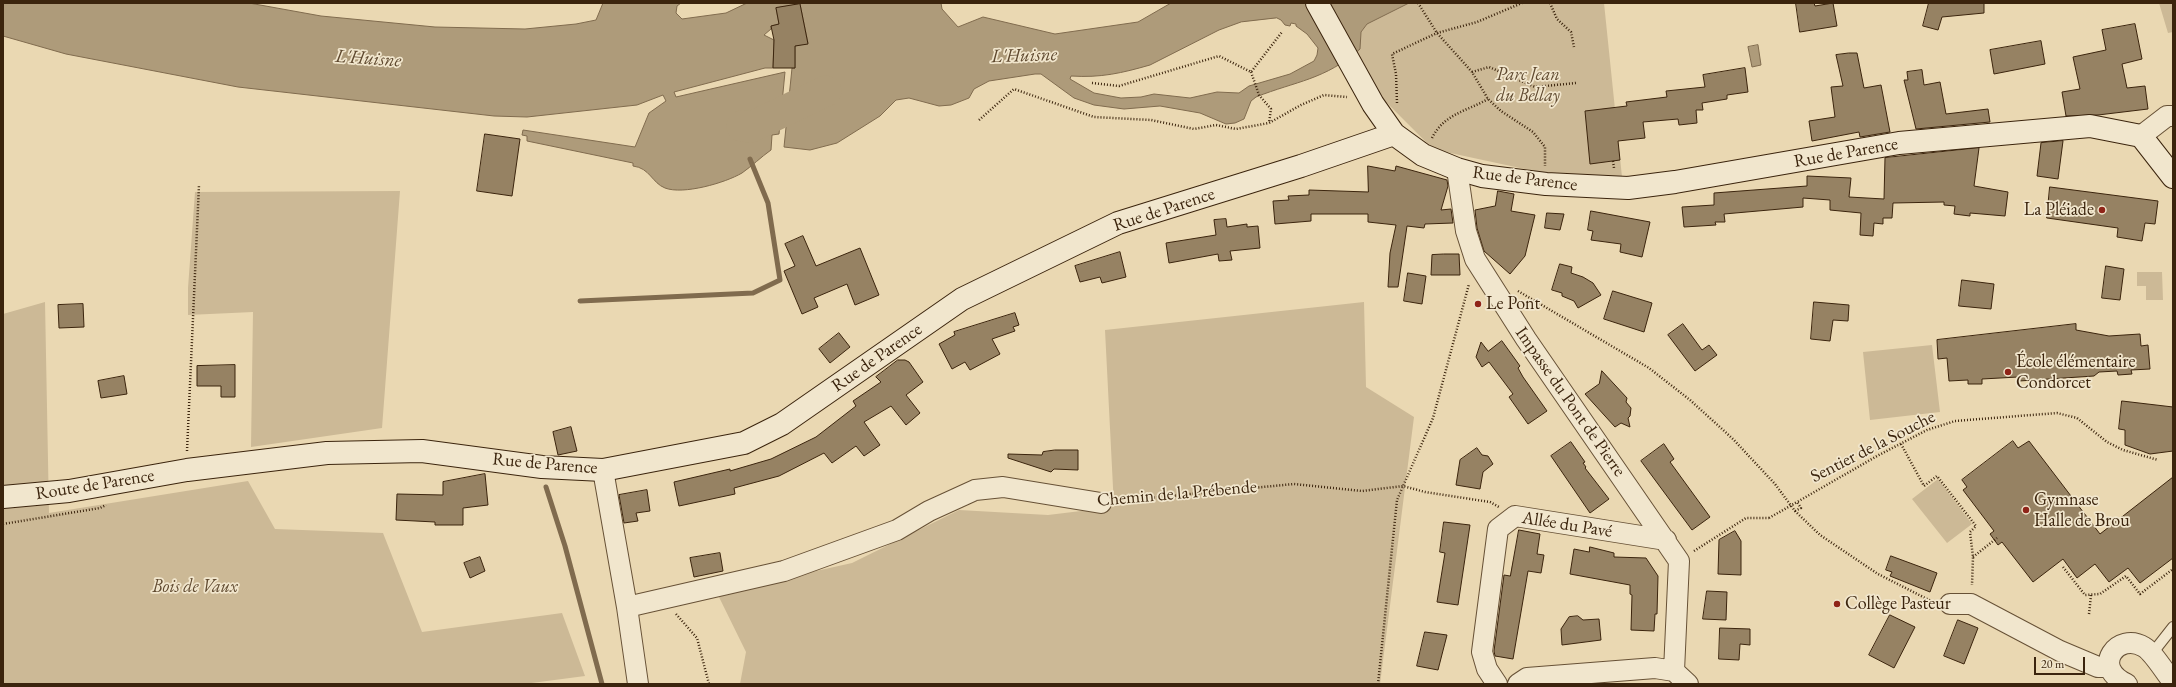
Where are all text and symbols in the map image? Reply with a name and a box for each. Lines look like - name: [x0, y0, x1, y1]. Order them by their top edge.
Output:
- water label: L'Huisne: [991, 43, 1057, 69]
- water label: L'Huisne: [334, 45, 402, 73]
- park label: Parc Jean du Bellay: [1496, 64, 1560, 106]
- street label: Rue de Parence: [1792, 133, 1900, 173]
- street label: Rue de Parence: [1471, 162, 1579, 196]
- street label: Rue de Parence: [1111, 183, 1217, 237]
- place label: La Pléiade: [2024, 199, 2094, 221]
- marker: La Pléiade: [2097, 205, 2107, 215]
- place label: Le Pont: [1486, 293, 1540, 315]
- marker: Le Pont: [1473, 299, 1483, 309]
- street label: Rue de Parence: [828, 319, 926, 397]
- street label: Impasse du Pont de Pierre: [1510, 323, 1630, 481]
- place label: École élémentaire Condorcet: [2016, 351, 2135, 394]
- marker: École élémentaire Condorcet: [2003, 367, 2013, 377]
- street label: Sentier de la Souche: [1807, 406, 1939, 488]
- street label: Rue de Parence: [492, 449, 598, 479]
- street label: Route de Parence: [34, 465, 156, 505]
- street label: Chemin de la Prébende: [1096, 476, 1258, 512]
- place label: Gymnase Halle de Brou: [2034, 489, 2130, 532]
- marker: Gymnase Halle de Brou: [2021, 505, 2031, 515]
- street label: Allée du Pavé: [1520, 507, 1614, 543]
- park label: Bois de Vaux: [152, 576, 238, 598]
- place label: Collège Pasteur: [1845, 593, 1951, 615]
- marker: Collège Pasteur: [1832, 599, 1842, 609]
- scale bar: [2036, 649, 2087, 675]
- text: 20 m: [2041, 656, 2064, 672]

